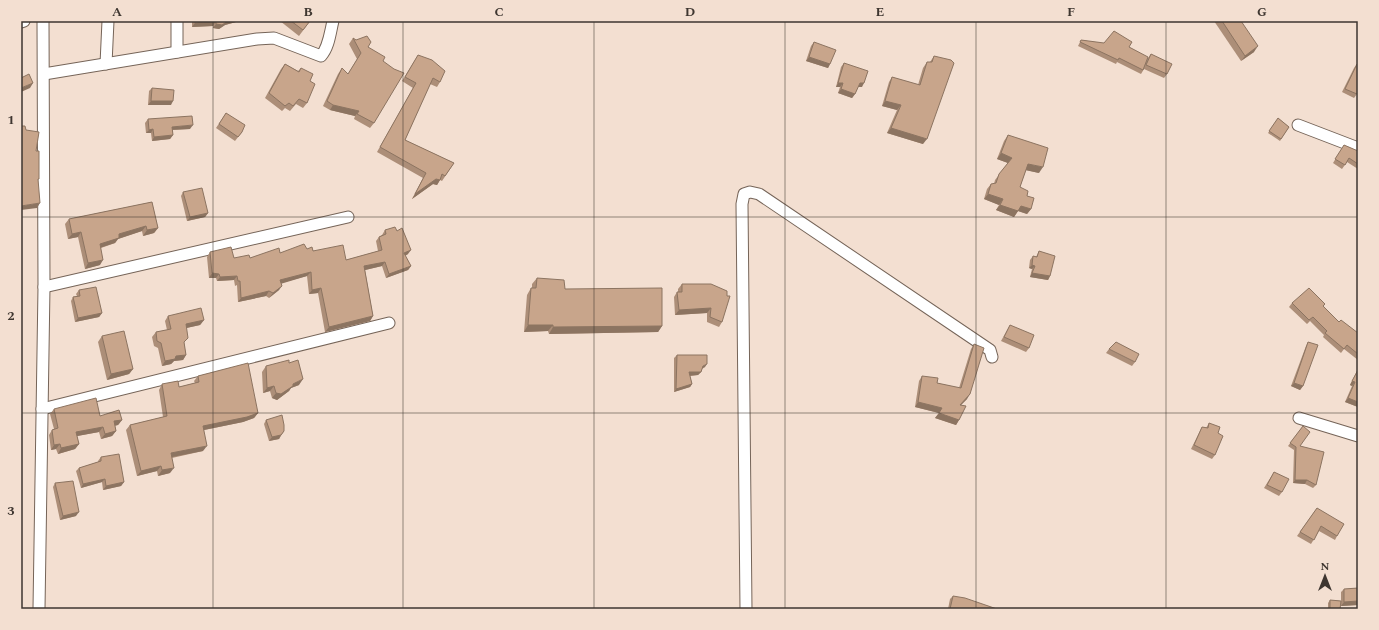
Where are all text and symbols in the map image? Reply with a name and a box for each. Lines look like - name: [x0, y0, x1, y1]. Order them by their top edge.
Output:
- text: A: [112, 2, 122, 22]
- text: B: [303, 2, 313, 22]
- text: C: [494, 2, 504, 22]
- text: D: [685, 2, 695, 22]
- text: E: [876, 2, 885, 22]
- text: F: [1067, 2, 1075, 22]
- text: G: [1257, 2, 1267, 22]
- text: 1: [7, 110, 15, 130]
- text: 2: [7, 306, 15, 326]
- text: 3: [7, 501, 15, 521]
- north arrow: [1305, 556, 1345, 596]
- text: N: [1321, 558, 1330, 575]

